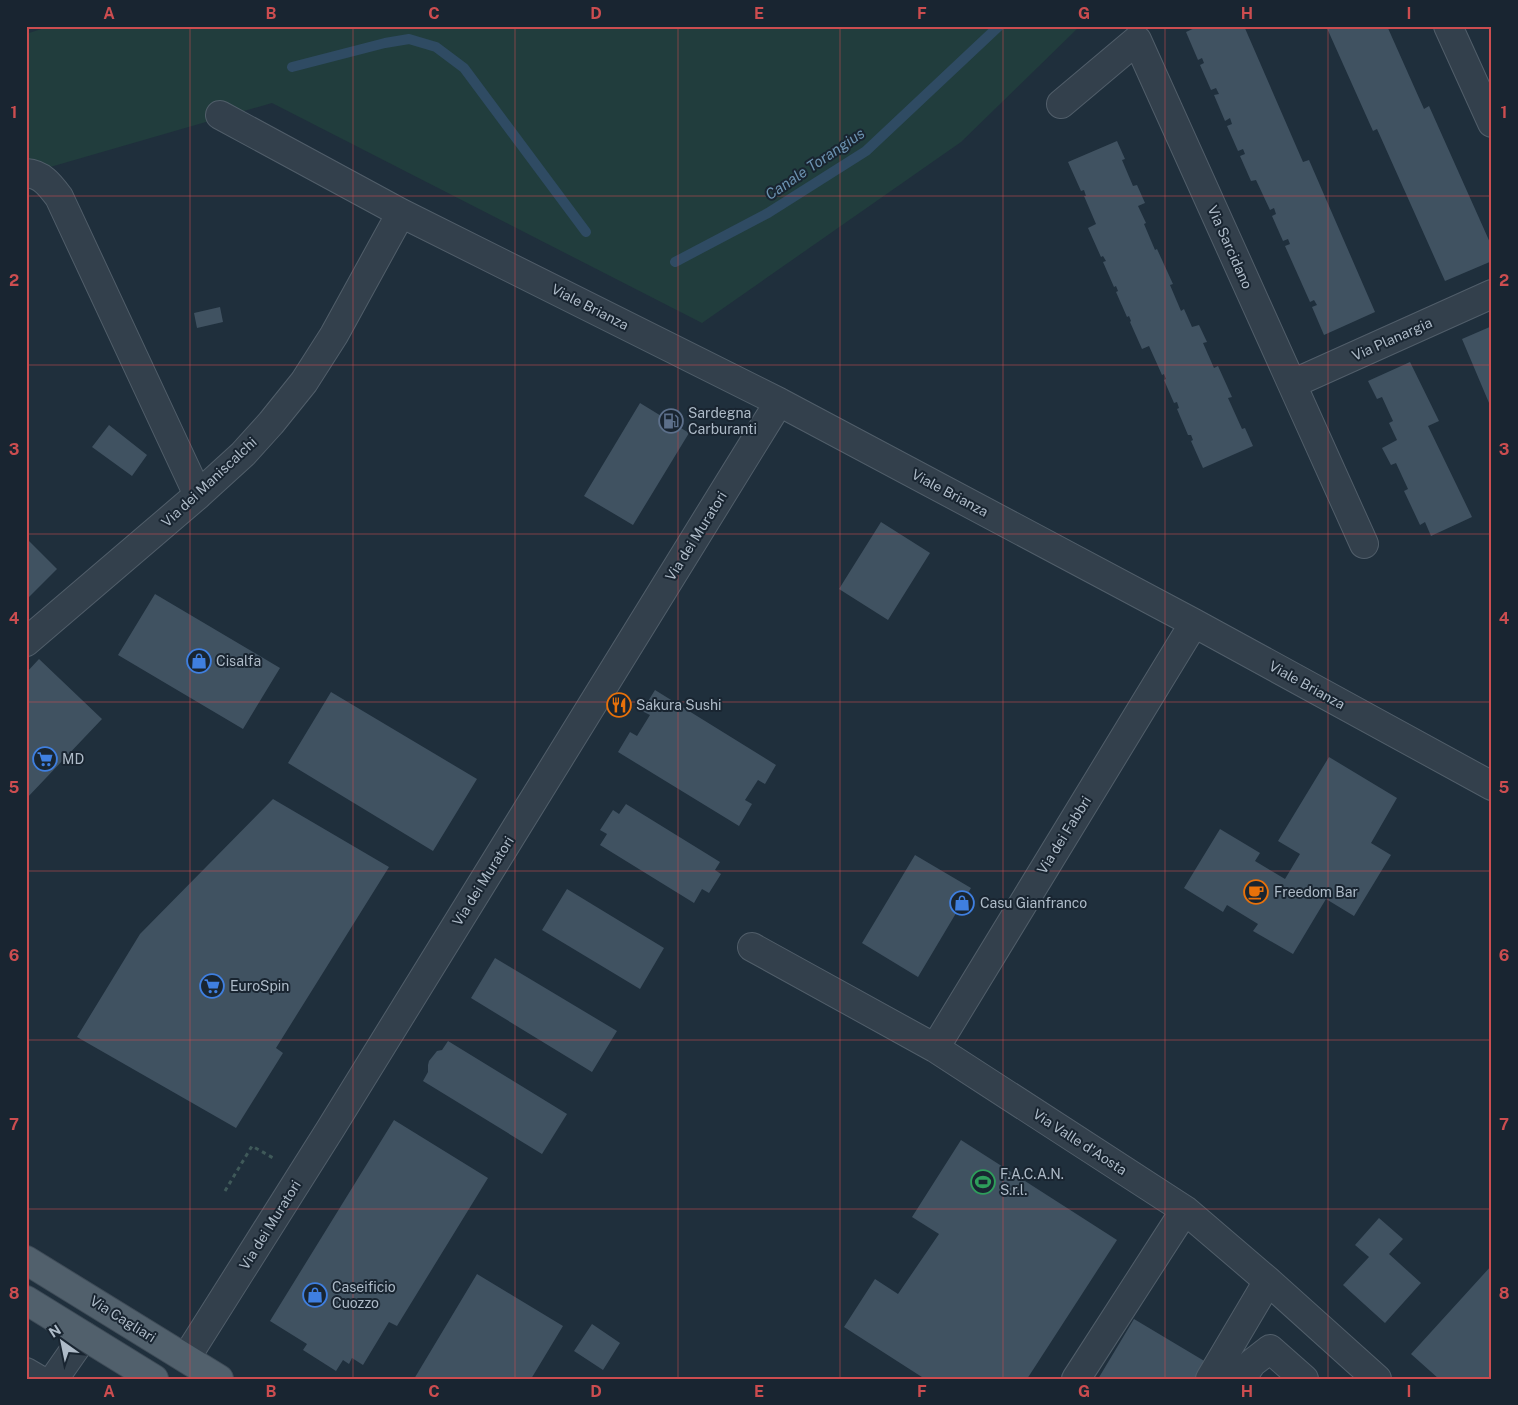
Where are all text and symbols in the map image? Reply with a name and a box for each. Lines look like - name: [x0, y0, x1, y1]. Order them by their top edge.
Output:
- text: A: [103, 4, 115, 23]
- text: B: [266, 4, 277, 23]
- text: C: [428, 4, 440, 23]
- text: D: [590, 4, 602, 23]
- text: E: [754, 4, 764, 23]
- text: F: [917, 4, 927, 23]
- text: G: [1078, 4, 1090, 23]
- text: H: [1241, 4, 1253, 23]
- text: I: [1407, 4, 1411, 23]
- text: 1: [11, 103, 17, 122]
- text: 1: [1501, 103, 1507, 122]
- water label: Canale Torangius: [762, 124, 867, 203]
- street label: Via Sarcidano: [1204, 203, 1256, 291]
- text: 2: [9, 271, 19, 290]
- text: 2: [1499, 271, 1509, 290]
- street label: Viale Brianza: [549, 281, 631, 333]
- street label: Via Planargia: [1350, 314, 1434, 364]
- place label: Sardegna Carburanti: [688, 405, 757, 437]
- fuel station icon: Sardegna Carburanti: [658, 408, 684, 434]
- street label: Via dei Maniscalchi: [158, 434, 260, 530]
- text: 3: [9, 440, 19, 459]
- text: 3: [1499, 440, 1509, 459]
- street label: Viale Brianza: [909, 466, 991, 520]
- street label: Via dei Muratori: [662, 488, 730, 584]
- text: 4: [9, 609, 20, 628]
- text: 4: [1499, 609, 1510, 628]
- shop icon: Cisalfa: [186, 648, 212, 674]
- place label: Cisalfa: [216, 653, 261, 669]
- street label: Viale Brianza: [1266, 658, 1348, 712]
- restaurant icon: Sakura Sushi: [606, 692, 632, 718]
- place label: Sakura Sushi: [636, 697, 721, 713]
- supermarket icon: MD: [32, 746, 58, 772]
- place label: MD: [62, 751, 84, 767]
- text: 5: [9, 778, 20, 797]
- text: 5: [1499, 778, 1510, 797]
- street label: Via dei Fabbri: [1034, 793, 1094, 877]
- street label: Via dei Muratori: [449, 833, 517, 929]
- cafe icon: Freedom Bar: [1243, 879, 1269, 905]
- place label: Freedom Bar: [1274, 884, 1358, 900]
- shop icon: Casu Gianfranco: [949, 890, 975, 916]
- place label: Casu Gianfranco: [980, 895, 1087, 911]
- text: 6: [9, 946, 19, 965]
- text: 6: [1499, 946, 1509, 965]
- supermarket icon: EuroSpin: [199, 973, 225, 999]
- place label: EuroSpin: [230, 978, 289, 994]
- street label: Via Valle d'Aosta: [1030, 1106, 1130, 1178]
- text: 7: [9, 1115, 19, 1134]
- text: 7: [1499, 1115, 1509, 1134]
- place label: F.A.C.A.N. S.r.l.: [1000, 1166, 1064, 1198]
- sports icon: F.A.C.A.N. S.r.l.: [970, 1169, 996, 1195]
- street label: Via dei Muratori: [236, 1177, 304, 1273]
- place label: Caseificio Cuozzo: [332, 1279, 396, 1311]
- shop icon: Caseificio Cuozzo: [302, 1282, 328, 1308]
- text: 8: [9, 1284, 20, 1303]
- text: 8: [1499, 1284, 1510, 1303]
- street label: Via Cagliari: [87, 1293, 159, 1345]
- north arrow: [38, 1318, 88, 1368]
- text: N: [46, 1321, 64, 1341]
- text: A: [103, 1382, 115, 1401]
- text: B: [266, 1382, 277, 1401]
- text: C: [428, 1382, 440, 1401]
- text: D: [590, 1382, 602, 1401]
- text: E: [754, 1382, 764, 1401]
- text: F: [917, 1382, 927, 1401]
- text: G: [1078, 1382, 1090, 1401]
- text: H: [1241, 1382, 1253, 1401]
- text: I: [1407, 1382, 1411, 1401]

